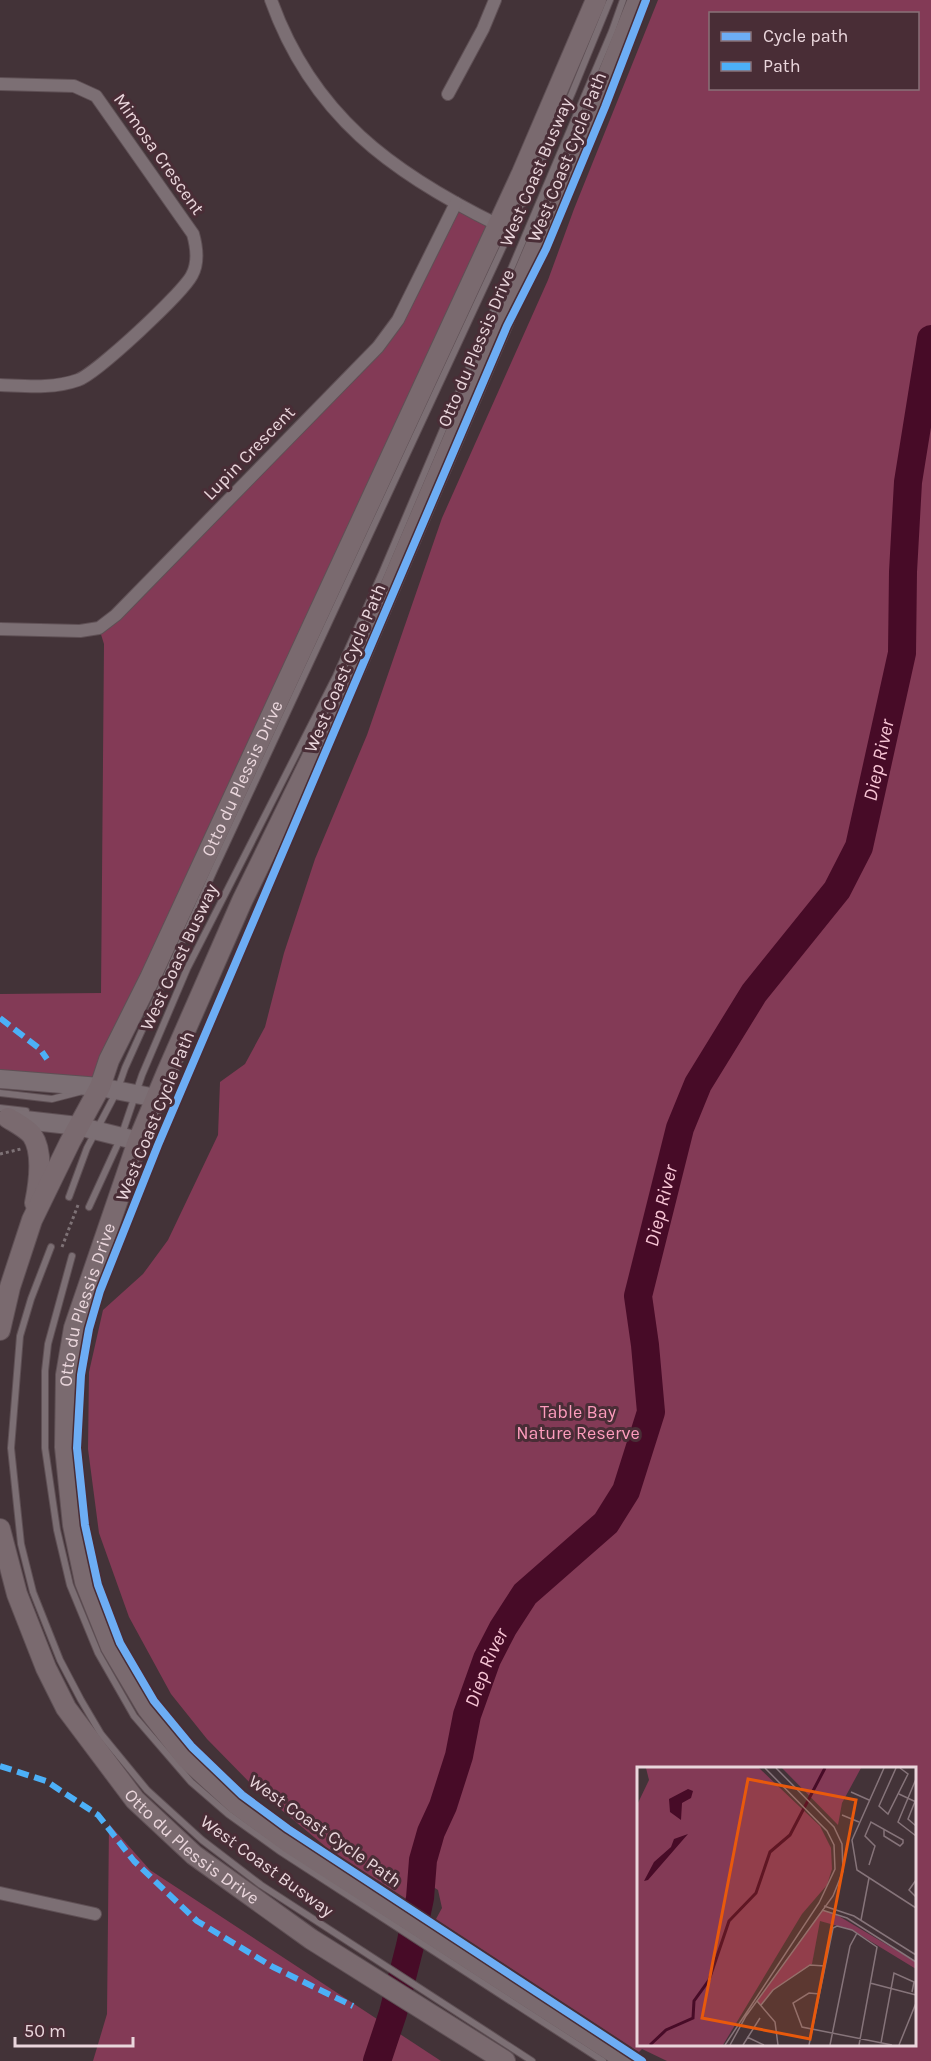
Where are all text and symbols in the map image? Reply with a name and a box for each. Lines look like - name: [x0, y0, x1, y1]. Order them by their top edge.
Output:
- legend: [709, 12, 919, 90]
- text: Cycle path: [763, 25, 848, 47]
- text: Path: [763, 55, 801, 77]
- street label: West Coast Cycle Path: [523, 69, 611, 245]
- street label: Mimosa Crescent: [109, 89, 209, 219]
- street label: West Coast Busway: [495, 94, 578, 250]
- street label: Otto du Plessis Drive: [433, 266, 519, 430]
- street label: Lupin Crescent: [198, 401, 300, 505]
- street label: West Coast Cycle Path: [299, 580, 391, 756]
- street label: Otto du Plessis Drive: [197, 697, 288, 860]
- water label: Diep River: [858, 716, 899, 803]
- street label: West Coast Busway: [135, 880, 223, 1034]
- street label: West Coast Cycle Path: [111, 1028, 199, 1204]
- water label: Diep River: [639, 1161, 682, 1249]
- street label: Otto du Plessis Drive: [55, 1220, 120, 1387]
- park label: Table Bay Nature Reserve: [516, 1401, 640, 1444]
- water label: Diep River: [459, 1623, 513, 1710]
- inset map: [637, 1767, 916, 2046]
- street label: West Coast Cycle Path: [244, 1770, 406, 1892]
- street label: Otto du Plessis Drive: [119, 1784, 264, 1909]
- street label: West Coast Busway: [196, 1810, 338, 1922]
- scale bar: [15, 2010, 134, 2048]
- text: 50 m: [24, 2020, 66, 2042]

